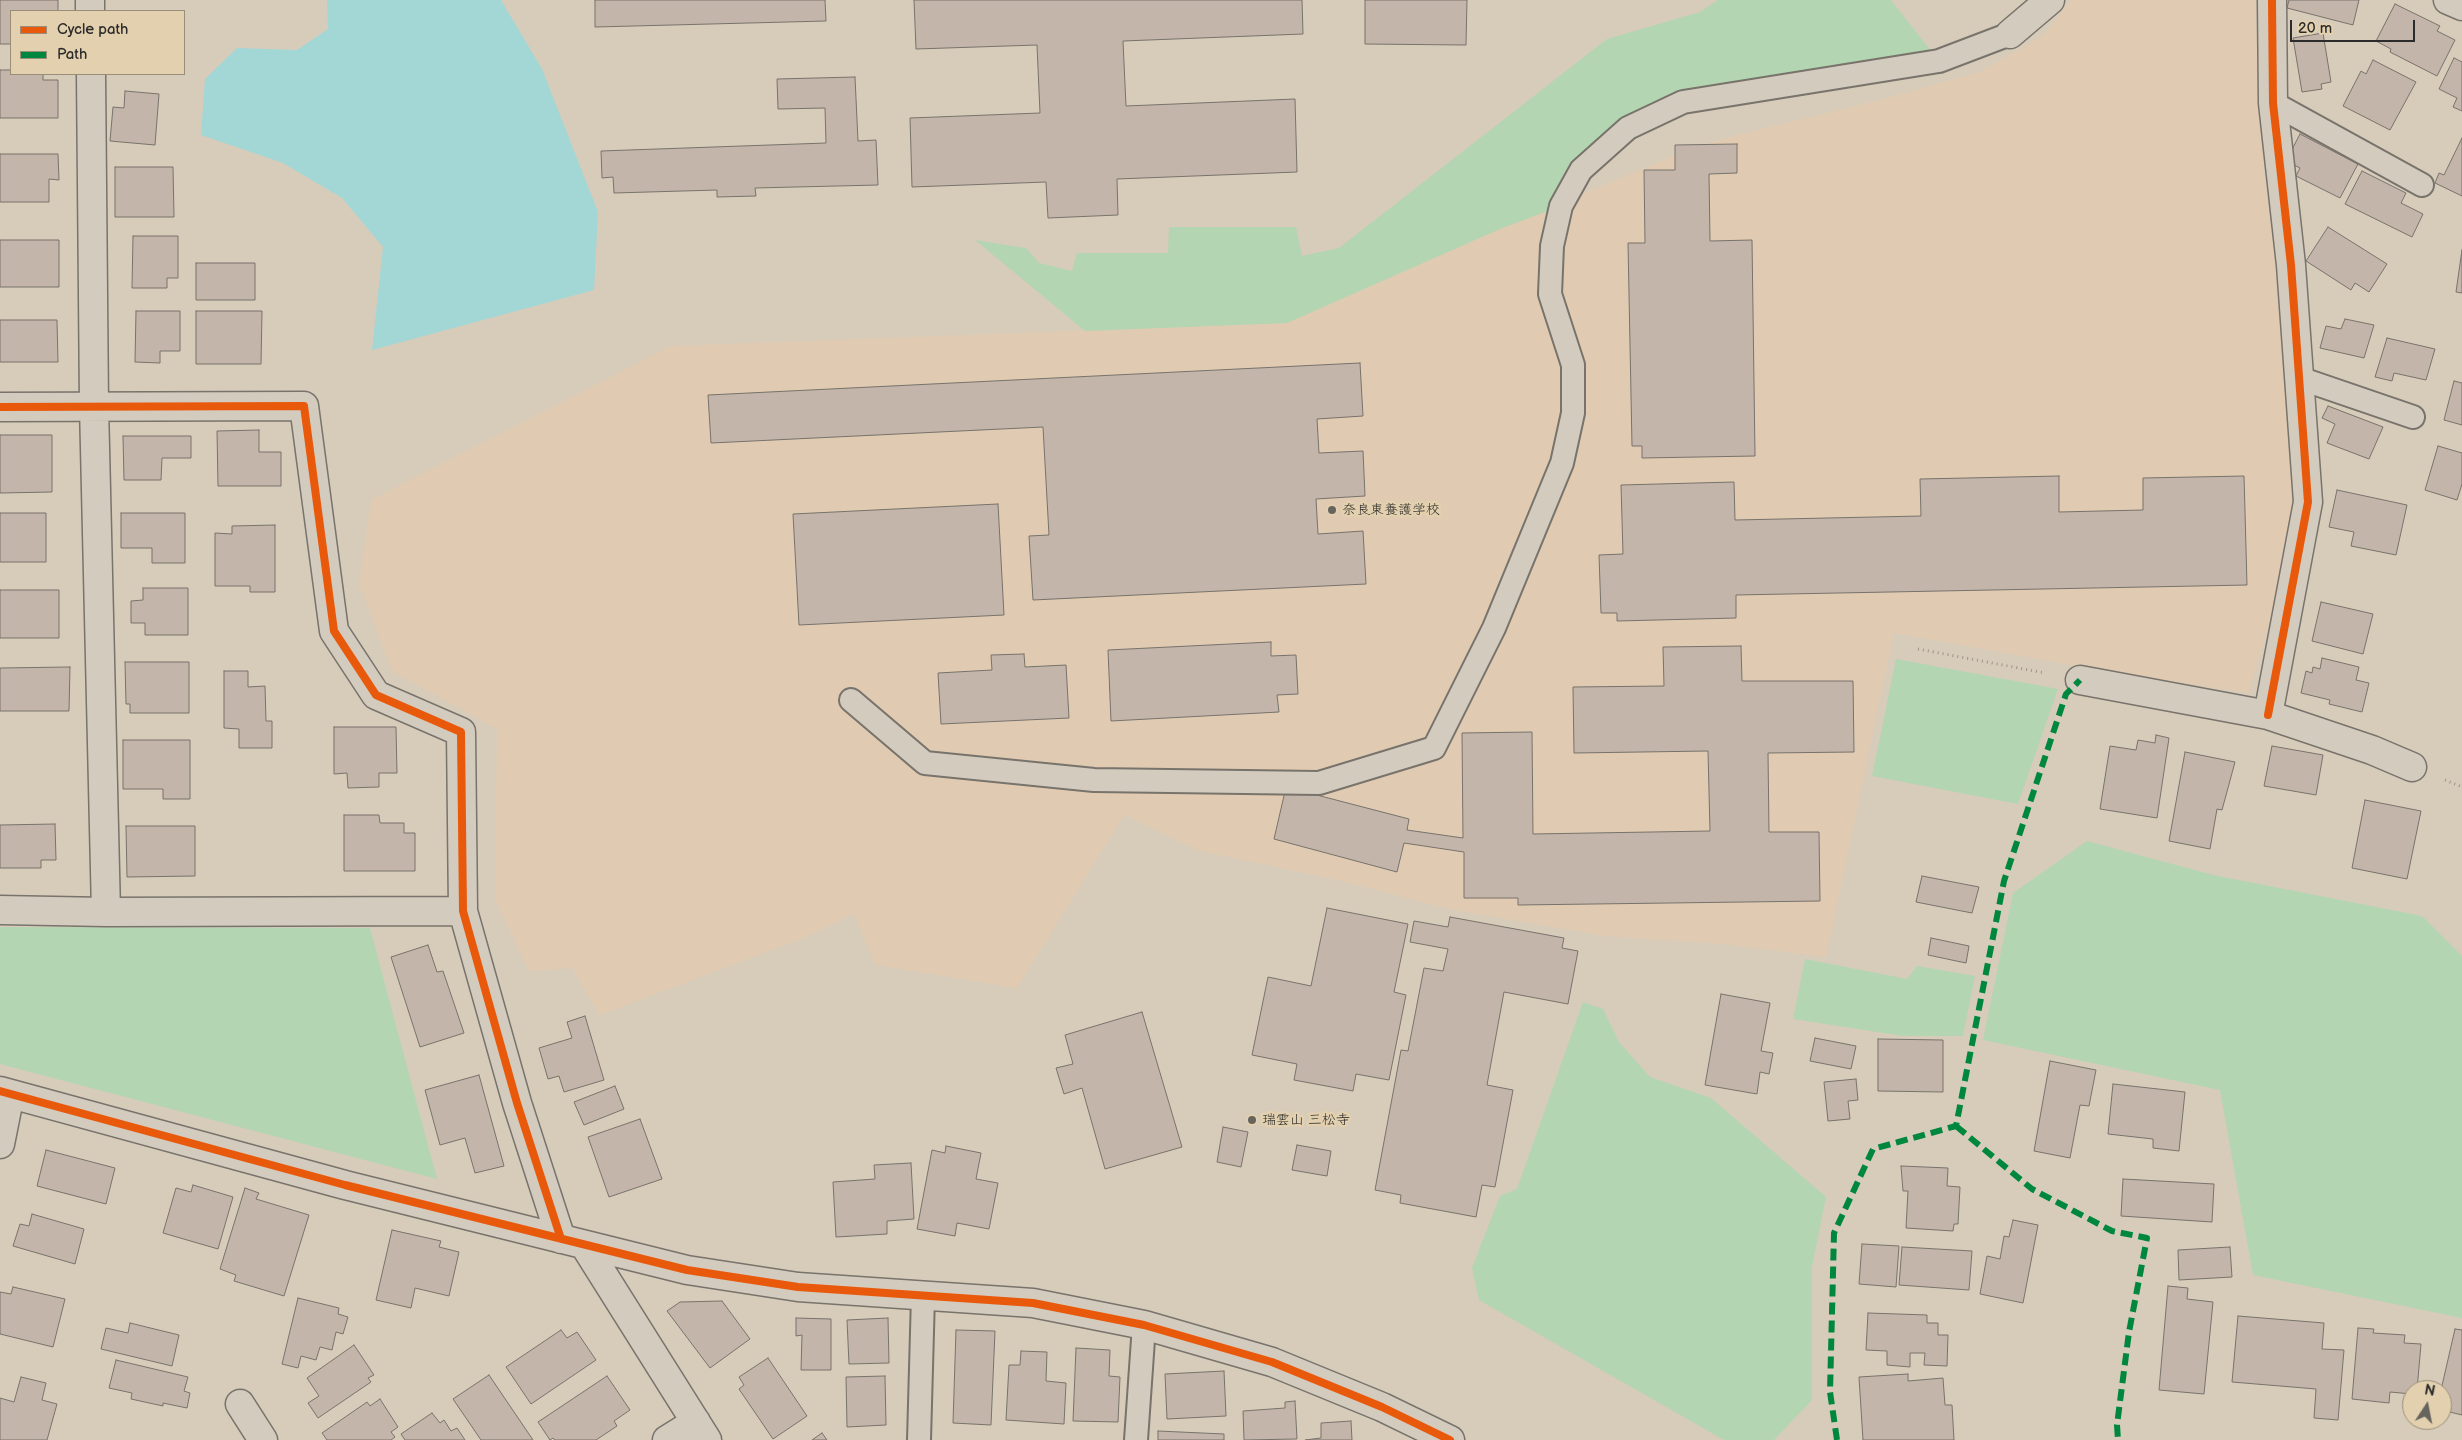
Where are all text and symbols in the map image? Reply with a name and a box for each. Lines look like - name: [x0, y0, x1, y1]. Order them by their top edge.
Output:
- legend: [10, 10, 185, 75]
- scale bar: [2292, 10, 2417, 42]
- text: 20 m: [2298, 19, 2332, 38]
- text: Cycle path: [57, 20, 128, 39]
- text: Path: [57, 45, 87, 64]
- place label: 奈良東養護学校: [1342, 502, 1440, 518]
- marker: 奈良東養護学校: [1326, 504, 1338, 516]
- place label: 瑞雲山 三松寺: [1262, 1112, 1350, 1128]
- marker: 瑞雲山 三松寺: [1246, 1114, 1258, 1126]
- north arrow: [2402, 1380, 2452, 1430]
- text: N: [2423, 1381, 2437, 1400]

